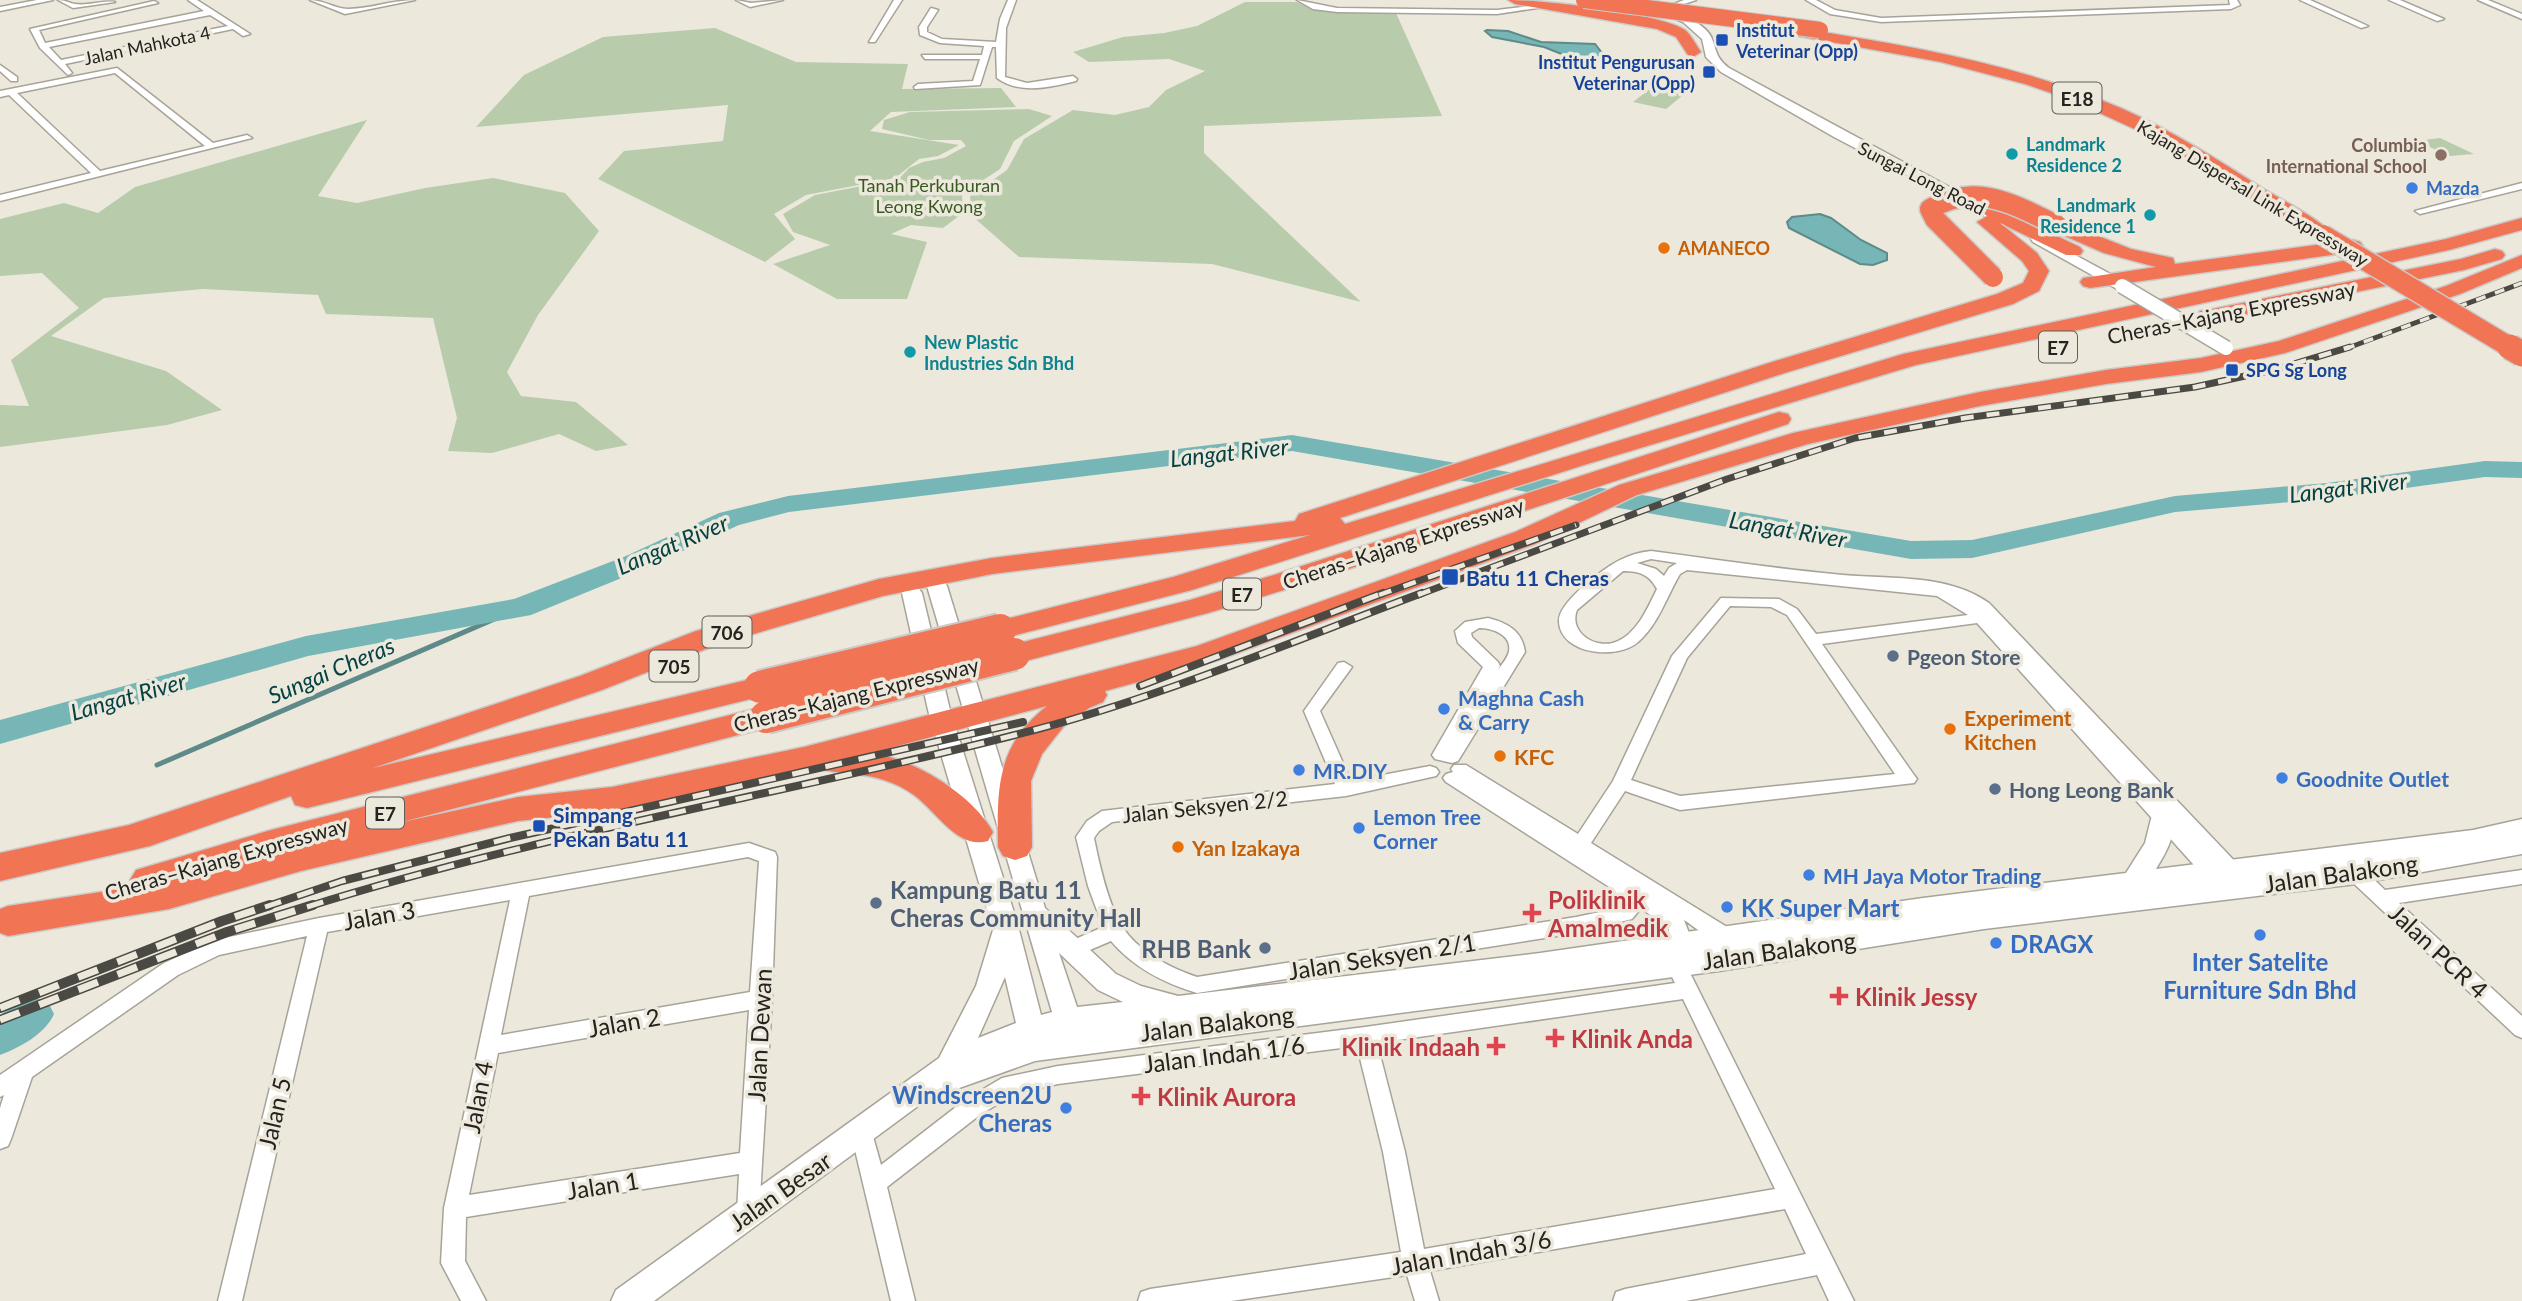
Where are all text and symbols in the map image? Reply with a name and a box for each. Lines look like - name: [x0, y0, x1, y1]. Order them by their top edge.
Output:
- place label: Institut Veterinar (Opp): [1735, 19, 1858, 62]
- street label: Jalan Mahkota 4: [82, 21, 212, 69]
- marker: Institut Veterinar (Opp): [1714, 32, 1730, 48]
- place label: Institut Pengurusan Veterinar (Opp): [1538, 51, 1695, 94]
- marker: Institut Pengurusan Veterinar (Opp): [1701, 64, 1717, 80]
- road number: E18: [2052, 82, 2102, 114]
- street label: Kajang Dispersal Link Expressway: [2134, 115, 2373, 271]
- place label: Landmark Residence 2: [2026, 133, 2122, 176]
- place label: Columbia International School: [2266, 134, 2427, 177]
- street label: Sungai Long Road: [1855, 137, 1989, 219]
- marker: Landmark Residence 2: [2004, 146, 2020, 162]
- marker: Columbia International School: [2433, 147, 2449, 163]
- park label: Tanah Perkuburan Leong Kwong: [858, 174, 1000, 217]
- place label: Mazda: [2426, 177, 2479, 199]
- marker: Mazda: [2404, 180, 2420, 196]
- place label: Landmark Residence 1: [2040, 194, 2136, 237]
- marker: Landmark Residence 1: [2142, 207, 2158, 223]
- place label: AMANECO: [1677, 237, 1770, 259]
- marker: AMANECO: [1656, 240, 1672, 256]
- street label: Cheras–Kajang Expressway: [2105, 276, 2357, 348]
- place label: New Plastic Industries Sdn Bhd: [924, 331, 1074, 374]
- road number: E7: [2039, 332, 2077, 362]
- marker: New Plastic Industries Sdn Bhd: [902, 344, 918, 360]
- place label: SPG Sg Long: [2246, 359, 2347, 381]
- marker: SPG Sg Long: [2224, 362, 2240, 378]
- water label: Langat River: [1169, 432, 1291, 472]
- water label: Langat River: [2287, 466, 2410, 508]
- street label: Cheras–Kajang Expressway: [1279, 492, 1527, 594]
- water label: Langat River: [1727, 505, 1850, 553]
- water label: Langat River: [612, 507, 733, 580]
- place label: Batu 11 Cheras: [1466, 565, 1609, 590]
- marker: Batu 11 Cheras: [1440, 567, 1460, 587]
- road number: E7: [1223, 579, 1261, 610]
- road number: 706: [702, 617, 752, 648]
- water label: Sungai Cheras: [263, 631, 399, 709]
- place label: Pgeon Store: [1907, 644, 2020, 669]
- marker: Pgeon Store: [1885, 648, 1901, 664]
- road number: 705: [650, 650, 698, 681]
- street label: Cheras–Kajang Expressway: [731, 651, 981, 737]
- water label: Langat River: [67, 666, 190, 726]
- place label: Maghna Cash & Carry: [1458, 685, 1584, 734]
- marker: Maghna Cash & Carry: [1436, 701, 1452, 717]
- place label: Experiment Kitchen: [1964, 705, 2072, 754]
- marker: Experiment Kitchen: [1942, 721, 1958, 737]
- place label: KFC: [1514, 744, 1554, 769]
- marker: KFC: [1492, 748, 1508, 764]
- place label: MR.DIY: [1313, 758, 1388, 783]
- marker: MR.DIY: [1291, 762, 1307, 778]
- place label: Goodnite Outlet: [2296, 766, 2449, 791]
- marker: Goodnite Outlet: [2274, 770, 2290, 786]
- place label: Hong Leong Bank: [2009, 777, 2175, 802]
- marker: Hong Leong Bank: [1987, 781, 2003, 797]
- street label: Jalan Seksyen 2/2: [1121, 785, 1289, 827]
- road number: E7: [366, 798, 404, 828]
- place label: Simpang Pekan Batu 11: [553, 802, 689, 851]
- place label: Lemon Tree Corner: [1373, 804, 1481, 853]
- street label: Cheras–Kajang Expressway: [101, 811, 351, 905]
- marker: Simpang Pekan Batu 11: [531, 818, 547, 834]
- marker: Lemon Tree Corner: [1351, 820, 1367, 836]
- place label: Yan Izakaya: [1191, 835, 1300, 860]
- marker: Yan Izakaya: [1170, 839, 1186, 855]
- street label: Jalan Balakong: [2262, 848, 2420, 898]
- place label: MH Jaya Motor Trading: [1823, 863, 2041, 888]
- marker: MH Jaya Motor Trading: [1801, 867, 1817, 883]
- place label: Kampung Batu 11 Cheras Community Hall: [890, 875, 1141, 932]
- place label: Poliklinik Amalmedik: [1547, 885, 1669, 942]
- place label: KK Super Mart: [1741, 893, 1899, 922]
- street label: Jalan 3: [341, 894, 417, 936]
- marker: Kampung Batu 11 Cheras Community Hall: [868, 895, 884, 911]
- street label: Jalan PCR 4: [2384, 898, 2494, 1004]
- marker: KK Super Mart: [1719, 899, 1735, 915]
- marker: Poliklinik Amalmedik: [1522, 903, 1542, 923]
- street label: Jalan Balakong: [1700, 925, 1858, 975]
- street label: Jalan Seksyen 2/1: [1286, 927, 1478, 985]
- marker: Inter Satelite Furniture Sdn Bhd: [2252, 927, 2268, 943]
- place label: DRAGX: [2010, 929, 2094, 958]
- place label: RHB Bank: [1141, 934, 1251, 963]
- marker: DRAGX: [1988, 935, 2004, 951]
- marker: RHB Bank: [1257, 940, 1273, 956]
- place label: Inter Satelite Furniture Sdn Bhd: [2163, 947, 2357, 1004]
- street label: Jalan Dewan: [741, 968, 777, 1102]
- place label: Klinik Jessy: [1855, 982, 1978, 1011]
- marker: Klinik Jessy: [1829, 986, 1849, 1006]
- street label: Jalan Balakong: [1139, 999, 1295, 1047]
- street label: Jalan 2: [586, 1001, 662, 1043]
- place label: Klinik Anda: [1571, 1024, 1693, 1053]
- marker: Klinik Anda: [1545, 1028, 1565, 1048]
- street label: Jalan Indah 1/6: [1142, 1030, 1306, 1078]
- place label: Klinik Indaah: [1341, 1032, 1480, 1061]
- marker: Klinik Indaah: [1486, 1036, 1506, 1056]
- street label: Jalan 4: [456, 1059, 498, 1135]
- street label: Jalan 5: [252, 1074, 296, 1152]
- place label: Windscreen2U Cheras: [892, 1080, 1052, 1137]
- place label: Klinik Aurora: [1157, 1082, 1296, 1111]
- marker: Klinik Aurora: [1131, 1086, 1151, 1106]
- marker: Windscreen2U Cheras: [1058, 1100, 1074, 1116]
- street label: Jalan Besar: [723, 1145, 837, 1237]
- street label: Jalan 1: [565, 1165, 641, 1205]
- street label: Jalan Indah 3/6: [1389, 1224, 1553, 1280]

